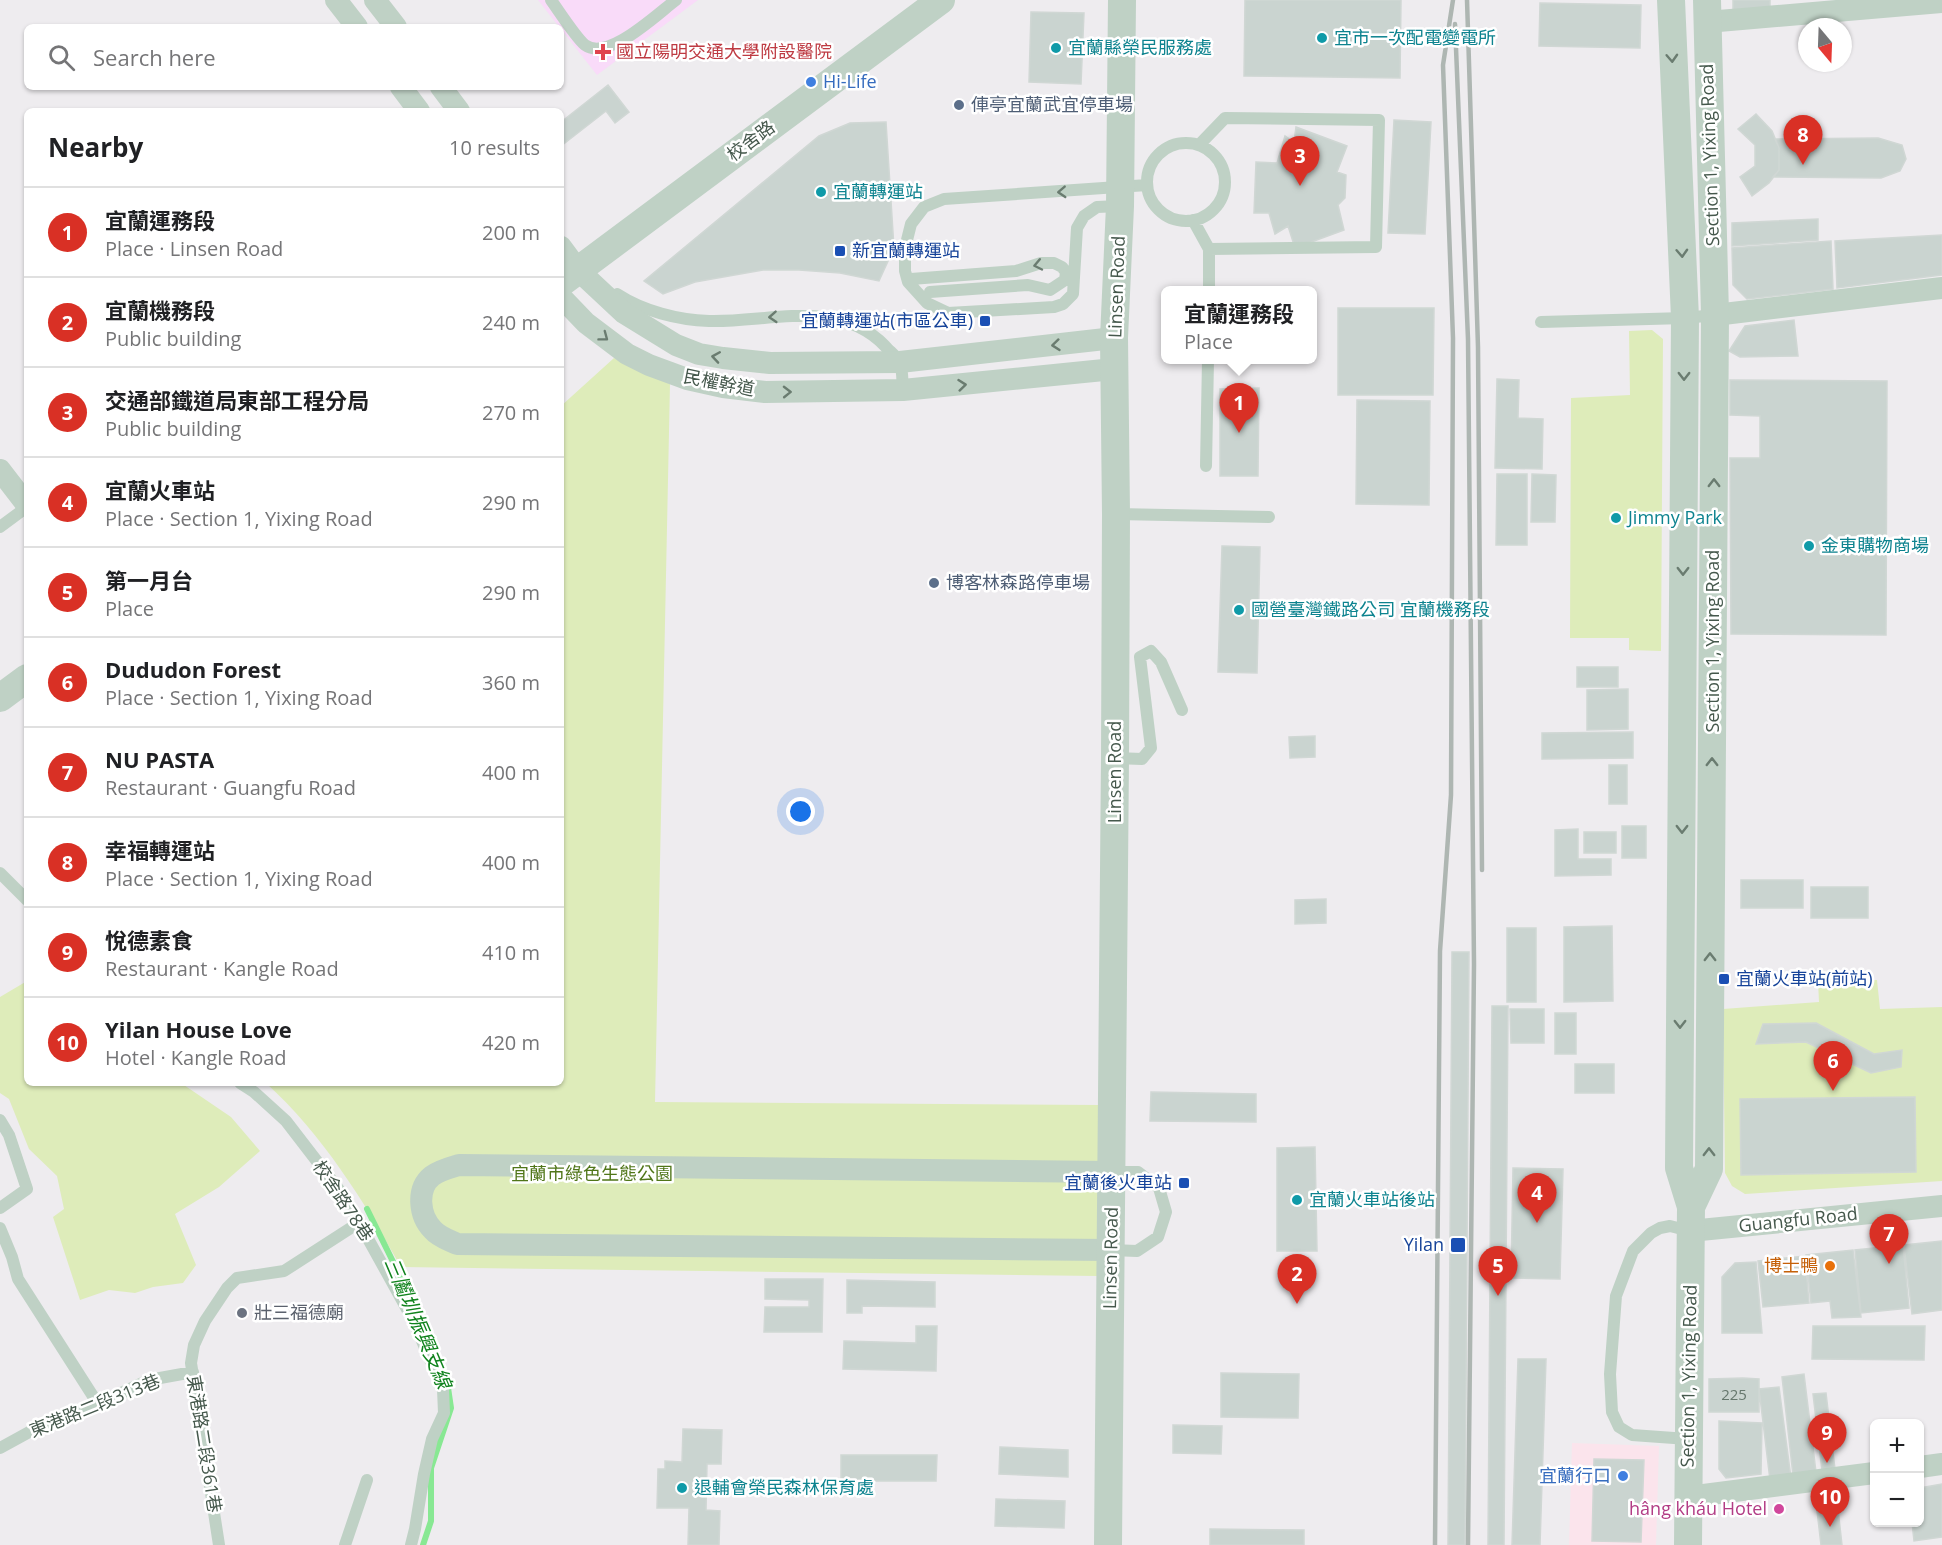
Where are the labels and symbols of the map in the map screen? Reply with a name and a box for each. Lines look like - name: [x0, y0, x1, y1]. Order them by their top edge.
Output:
- north arrow: [1798, 18, 1852, 72]
- place label: 宜市一次配電變電所: [1334, 25, 1496, 49]
- marker: 宜市一次配電變電所: [1315, 31, 1329, 45]
- place label: 宜蘭縣榮民服務處: [1068, 35, 1212, 59]
- place label: 國立陽明交通大學附設醫院: [616, 39, 832, 63]
- marker: 宜蘭縣榮民服務處: [1049, 41, 1063, 55]
- marker: 國立陽明交通大學附設醫院: [594, 43, 612, 61]
- one-way arrow: [1666, 54, 1679, 63]
- street label: Section 1, Yixing Road: [1694, 63, 1724, 247]
- place label: Hi-Life: [823, 69, 877, 93]
- marker: Hi-Life: [804, 75, 818, 89]
- place label: 俥亭宜蘭武宜停車場: [971, 92, 1133, 116]
- marker: 俥亭宜蘭武宜停車場: [952, 98, 966, 112]
- street label: 校舍路: [722, 114, 779, 166]
- pin: 8: [1784, 116, 1822, 165]
- pin: 3: [1280, 136, 1320, 186]
- place label: 宜蘭轉運站: [833, 179, 923, 203]
- marker: 宜蘭轉運站: [814, 185, 828, 199]
- one-way arrow: [1057, 185, 1066, 198]
- street label: Linsen Road: [1102, 235, 1130, 339]
- place label: 新宜蘭轉運站: [852, 238, 960, 262]
- marker: 新宜蘭轉運站: [833, 244, 847, 258]
- one-way arrow: [1675, 249, 1688, 258]
- one-way arrow: [1033, 258, 1043, 271]
- place label: 宜蘭轉運站(市區公車): [800, 308, 973, 332]
- one-way arrow: [768, 310, 777, 323]
- marker: 宜蘭轉運站(市區公車): [978, 314, 992, 328]
- one-way arrow: [597, 329, 608, 340]
- one-way arrow: [1052, 338, 1061, 351]
- one-way arrow: [711, 351, 721, 363]
- street label: 民權幹道: [682, 363, 757, 401]
- one-way arrow: [1678, 372, 1691, 381]
- one-way arrow: [957, 379, 966, 392]
- pin: 1: [1220, 384, 1258, 433]
- one-way arrow: [783, 385, 792, 398]
- one-way arrow: [1708, 479, 1720, 488]
- place label: Jimmy Park: [1626, 505, 1723, 529]
- marker: Jimmy Park: [1609, 511, 1623, 525]
- place label: 金東購物商場: [1821, 533, 1929, 557]
- marker: 金東購物商場: [1802, 539, 1816, 553]
- street label: Section 1, Yixing Road: [1700, 550, 1724, 732]
- one-way arrow: [1677, 567, 1689, 576]
- place label: 博客林森路停車場: [946, 570, 1090, 594]
- marker: 博客林森路停車場: [927, 576, 941, 590]
- place label: 國營臺灣鐵路公司 宜蘭機務段: [1251, 597, 1490, 621]
- marker: 國營臺灣鐵路公司 宜蘭機務段: [1232, 603, 1246, 617]
- street label: Linsen Road: [1102, 721, 1126, 823]
- one-way arrow: [1706, 758, 1718, 767]
- your location: [786, 797, 815, 826]
- one-way arrow: [1675, 825, 1688, 834]
- one-way arrow: [1704, 953, 1717, 962]
- place label: 宜蘭火車站(前站): [1736, 966, 1873, 990]
- marker: 宜蘭火車站(前站): [1717, 972, 1731, 986]
- one-way arrow: [1674, 1020, 1686, 1029]
- pin: 6: [1814, 1042, 1852, 1091]
- one-way arrow: [1703, 1148, 1715, 1157]
- street label: 校舍路78巷: [308, 1155, 380, 1246]
- park label: 宜蘭市綠色生態公園: [511, 1161, 673, 1185]
- place label: 宜蘭後火車站: [1064, 1170, 1172, 1194]
- pin: 4: [1518, 1174, 1556, 1223]
- marker: 宜蘭後火車站: [1177, 1176, 1191, 1190]
- place label: 宜蘭火車站後站: [1309, 1187, 1435, 1211]
- marker: 宜蘭火車站後站: [1290, 1193, 1304, 1207]
- street label: Guangfu Road: [1737, 1201, 1859, 1237]
- street label: Linsen Road: [1097, 1207, 1123, 1309]
- pin: 7: [1870, 1214, 1908, 1264]
- place label: Yilan: [1404, 1232, 1444, 1256]
- marker: Yilan: [1449, 1236, 1467, 1254]
- pin: 5: [1478, 1246, 1518, 1296]
- water label: 三鬮圳振興支線: [379, 1253, 459, 1394]
- place label: 博士鴨: [1764, 1253, 1818, 1277]
- pin: 2: [1278, 1254, 1316, 1304]
- marker: 博士鴨: [1823, 1259, 1837, 1273]
- street label: Section 1, Yixing Road: [1674, 1284, 1702, 1468]
- place label: 壯三福德廟: [254, 1300, 344, 1324]
- marker: 壯三福德廟: [235, 1306, 249, 1320]
- street label: 東港路二段313巷: [26, 1368, 164, 1442]
- street label: 東港路二段361巷: [182, 1373, 228, 1514]
- house number: 225: [1721, 1384, 1747, 1404]
- pin: 9: [1808, 1414, 1846, 1463]
- place label: 宜蘭行口: [1539, 1463, 1611, 1487]
- marker: 宜蘭行口: [1616, 1469, 1630, 1483]
- place label: 退輔會榮民森林保育處: [694, 1475, 874, 1499]
- pin: 10: [1810, 1478, 1850, 1527]
- marker: 退輔會榮民森林保育處: [675, 1481, 689, 1495]
- place label: hâng kháu Hotel: [1629, 1496, 1767, 1520]
- marker: hâng kháu Hotel: [1772, 1502, 1786, 1516]

